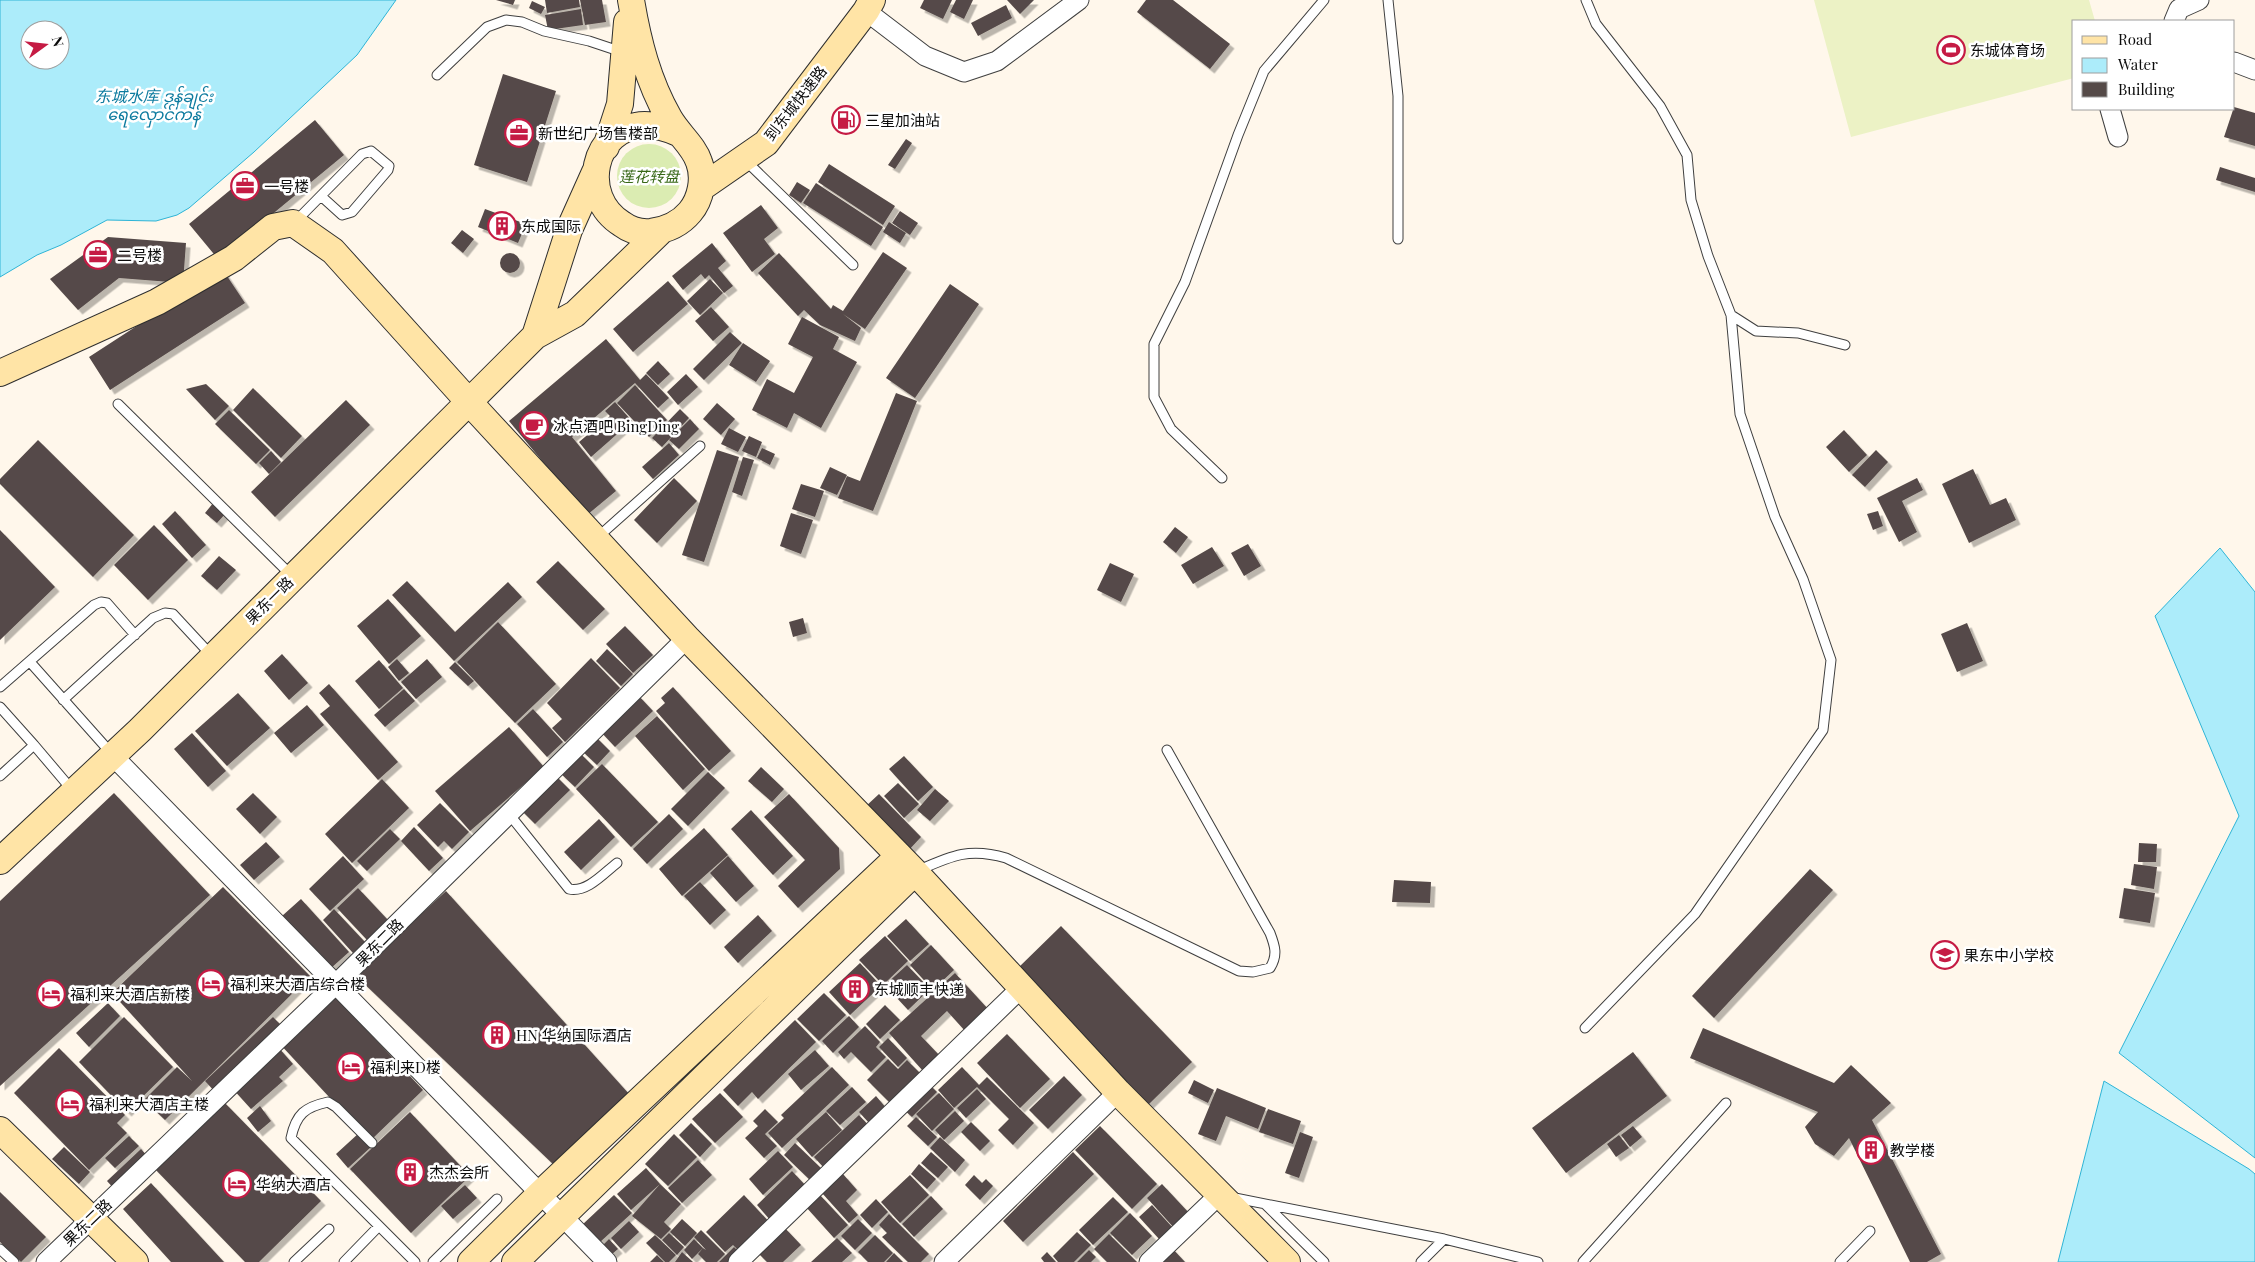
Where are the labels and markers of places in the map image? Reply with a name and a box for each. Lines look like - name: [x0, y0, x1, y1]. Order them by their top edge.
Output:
- sports icon: 东城体育场: [1936, 35, 1966, 65]
- place label: 东城体育场: [1970, 40, 2045, 60]
- fuel station icon: 三星加油站: [831, 105, 861, 135]
- place label: 三星加油站: [865, 110, 940, 130]
- office icon: 新世纪广场售楼部: [504, 118, 534, 148]
- place label: 新世纪广场售楼部: [538, 123, 658, 143]
- office icon: 一号楼: [230, 171, 260, 201]
- place label: 一号楼: [264, 176, 309, 196]
- building icon: 东成国际: [487, 211, 517, 241]
- place label: 东成国际: [521, 216, 581, 236]
- office icon: 二号楼: [83, 240, 113, 270]
- place label: 二号楼: [117, 245, 162, 265]
- cafe icon: 冰点酒吧 BingDing: [519, 411, 549, 441]
- place label: 冰点酒吧 BingDing: [553, 416, 679, 436]
- school or university icon: 果东中小学校: [1930, 940, 1960, 970]
- place label: 果东中小学校: [1964, 945, 2054, 965]
- hotel icon: 福利来大酒店综合楼: [196, 969, 226, 999]
- place label: 福利来大酒店综合楼: [230, 974, 365, 994]
- building icon: 东城顺丰快递: [840, 974, 870, 1004]
- hotel icon: 福利来大酒店新楼: [36, 979, 66, 1009]
- place label: 东城顺丰快递: [874, 979, 964, 999]
- place label: 福利来大酒店新楼: [70, 984, 190, 1004]
- building icon: HN 华纳国际酒店: [482, 1020, 512, 1050]
- place label: HN 华纳国际酒店: [516, 1025, 632, 1045]
- hotel icon: 福利来D楼: [336, 1052, 366, 1082]
- place label: 福利来D楼: [370, 1057, 441, 1077]
- hotel icon: 福利来大酒店主楼: [55, 1089, 85, 1119]
- place label: 福利来大酒店主楼: [89, 1094, 209, 1114]
- building icon: 教学楼: [1856, 1135, 1886, 1165]
- place label: 教学楼: [1890, 1140, 1935, 1160]
- building icon: 杰杰会所: [395, 1157, 425, 1187]
- place label: 杰杰会所: [429, 1162, 489, 1182]
- hotel icon: 华纳大酒店: [222, 1169, 252, 1199]
- place label: 华纳大酒店: [256, 1174, 331, 1194]

